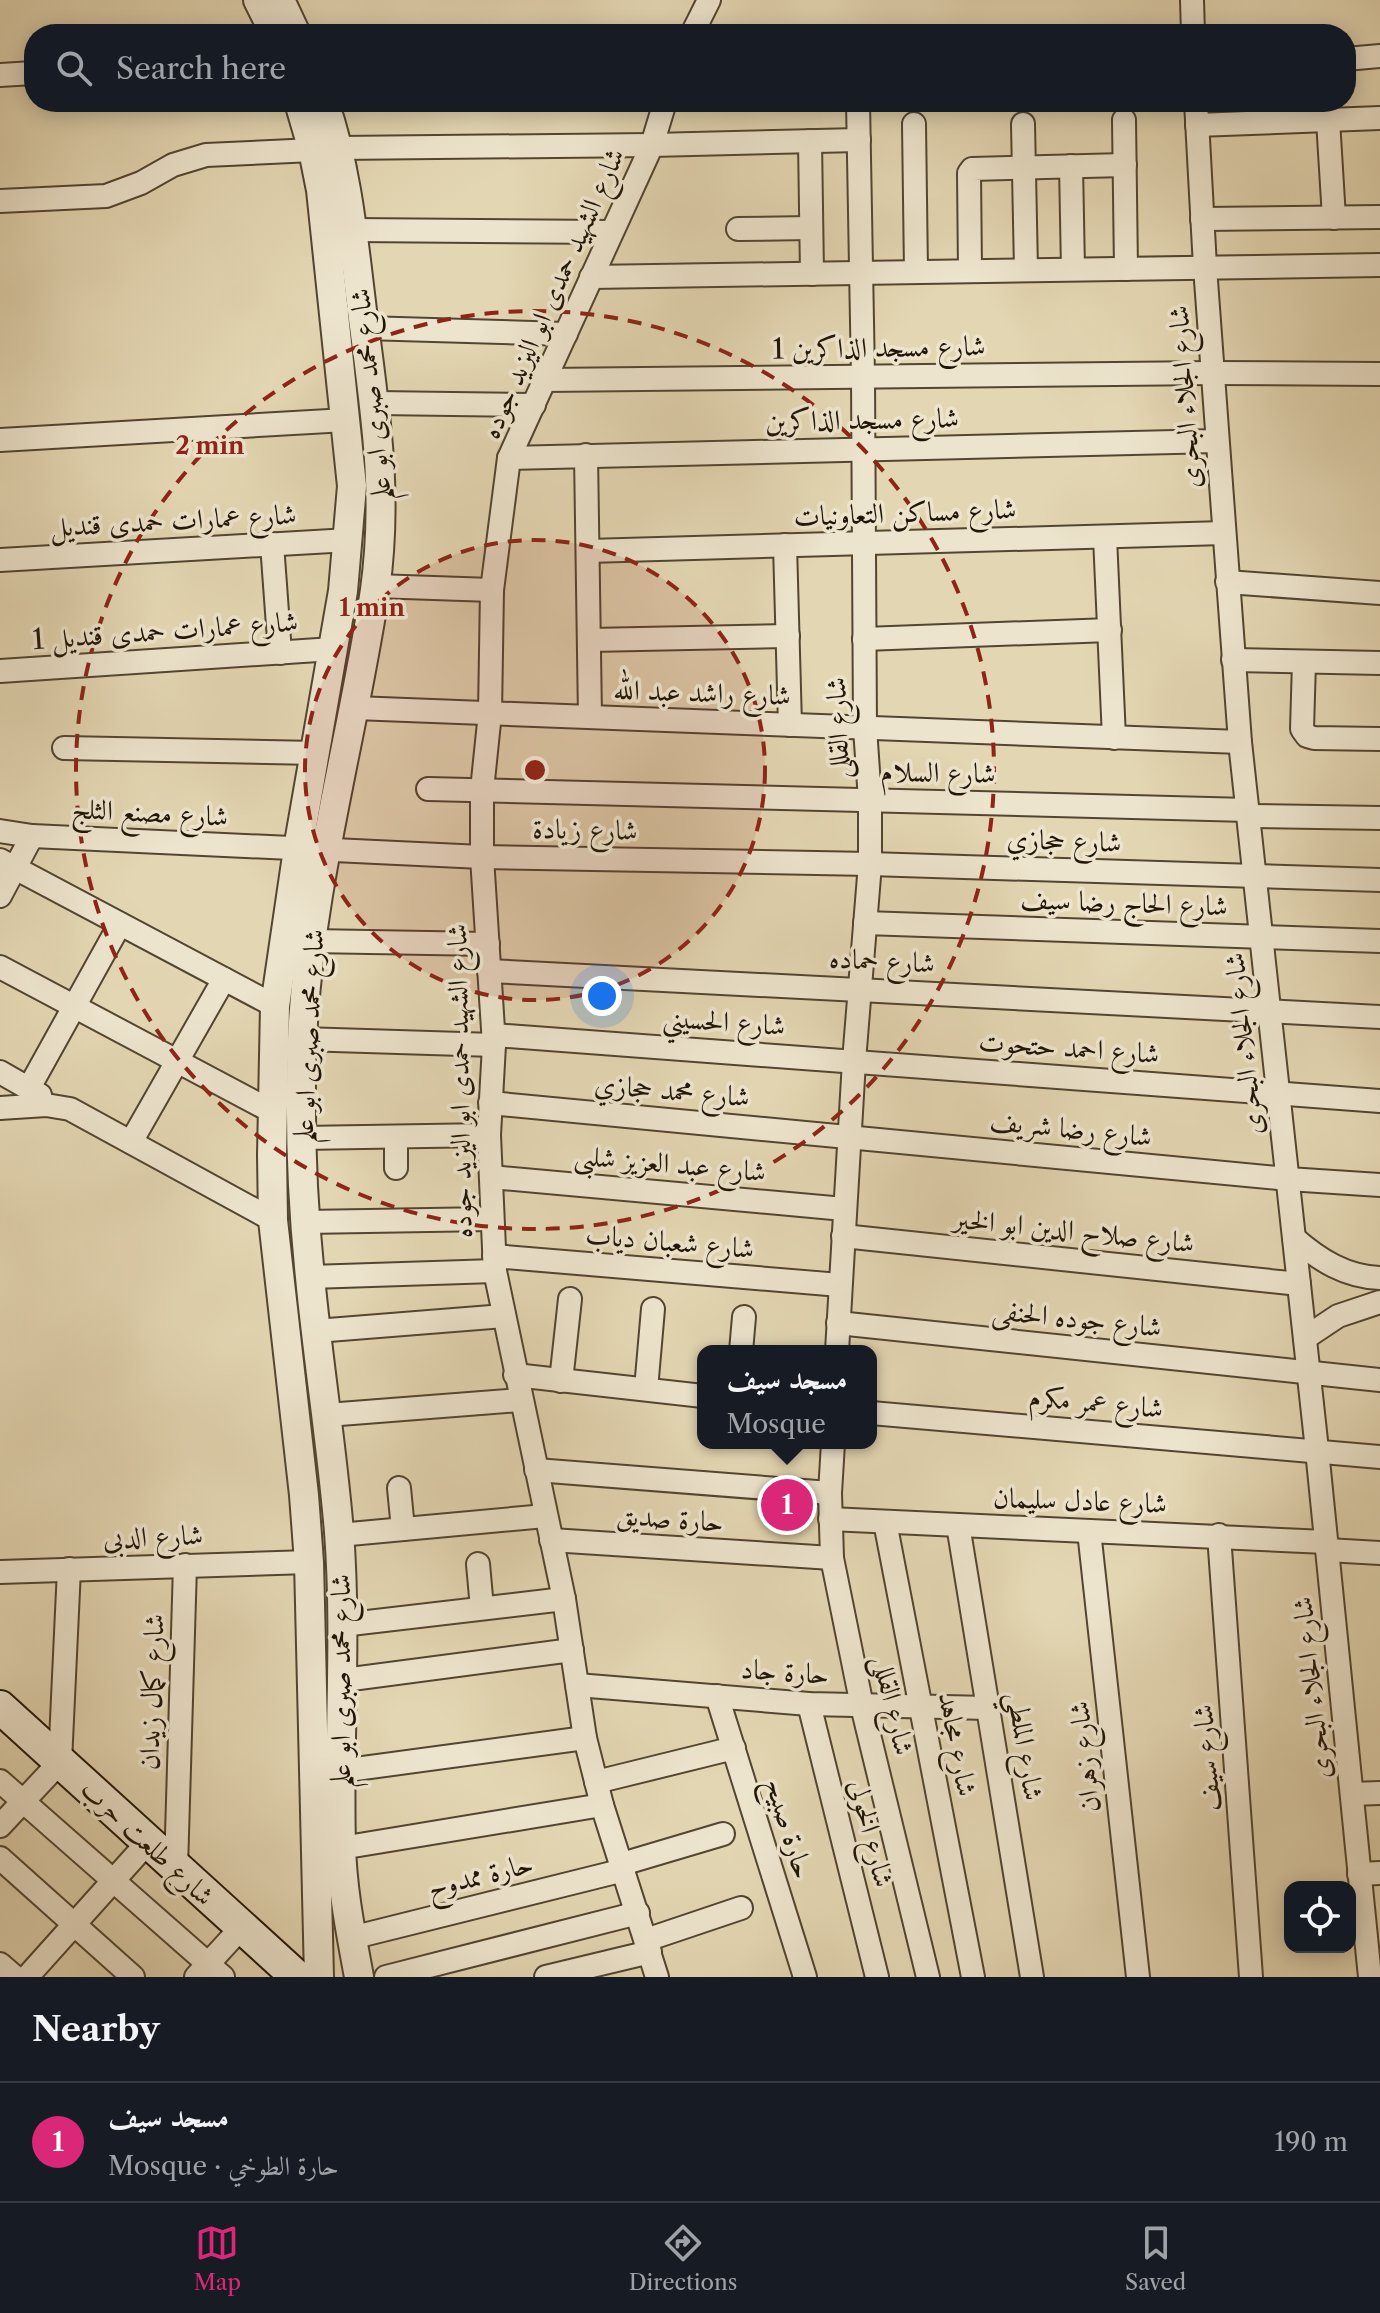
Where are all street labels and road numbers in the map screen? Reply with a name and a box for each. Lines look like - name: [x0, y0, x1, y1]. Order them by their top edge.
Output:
- street label: شارع الشهيد حمدى ابو اليزيد جوده: [473, 143, 638, 446]
- street label: شارع محمد صبرى ابو علم: [342, 286, 410, 503]
- street label: شارع الجلاء البحرى: [1161, 304, 1214, 490]
- street label: شارع مسجد الذاكرين 1: [772, 328, 986, 373]
- street label: شارع مسجد الذاكرين: [765, 400, 959, 445]
- street label: شارع مساكن التعاونيات: [793, 491, 1017, 540]
- street label: شارع عمارات حمدى قنديل: [49, 497, 298, 550]
- street label: شارع عمارات حمدى قنديل 1: [31, 604, 299, 663]
- street label: شارع راشد عبد الله: [612, 668, 791, 719]
- street label: شارع القللى: [818, 676, 863, 779]
- street label: شارع السلام: [880, 754, 996, 798]
- street label: شارع مصنع الثلج: [70, 791, 229, 842]
- street label: شارع زيادة: [532, 811, 638, 854]
- street label: شارع حجازي: [1006, 821, 1122, 866]
- street label: شارع الحاج رضا سيف: [1019, 881, 1228, 932]
- street label: شارع الشهيد حمدى ابو اليزيد جوده: [439, 923, 486, 1238]
- street label: شارع محمد صبرى ابو علم: [285, 928, 343, 1144]
- street label: شارع حماده: [828, 940, 936, 987]
- street label: شارع الجلاء البحرى: [1217, 950, 1276, 1137]
- street label: شارع الحسيني: [661, 1000, 787, 1052]
- street label: شارع احمد حتحوت: [977, 1024, 1161, 1077]
- street label: شارع محمد حجازي: [592, 1066, 751, 1121]
- street label: شارع رضا شريف: [988, 1103, 1154, 1160]
- street label: شارع عبد العزيز شلبى: [572, 1138, 767, 1195]
- street label: شارع صلاح الدين ابو الخير: [948, 1200, 1196, 1269]
- street label: شارع شعبان دياب: [584, 1217, 756, 1272]
- street label: شارع جوده الحنفى: [990, 1292, 1163, 1351]
- street label: شارع عمر مكرم: [1027, 1379, 1165, 1433]
- street label: شارع عادل سليمان: [992, 1480, 1168, 1527]
- street label: حارة صديق: [615, 1497, 725, 1540]
- street label: شارع الدبى: [102, 1517, 204, 1562]
- street label: شارع محمد صبرى ابو علم: [323, 1574, 369, 1788]
- street label: شارع الجلاء البحرى: [1285, 1594, 1344, 1781]
- street label: شارع كمال زيدان: [131, 1613, 178, 1771]
- street label: حارة جاد: [740, 1651, 830, 1691]
- street label: شارع القللى: [859, 1652, 922, 1760]
- street label: شارع مجاهد: [924, 1689, 985, 1800]
- street label: شارع الملطي: [991, 1689, 1051, 1804]
- street label: شارع زهران: [1061, 1699, 1114, 1814]
- street label: شارع سيف: [1185, 1703, 1234, 1813]
- street label: شارع طلعت حرب: [69, 1771, 222, 1918]
- street label: حارة صبيح: [751, 1774, 821, 1885]
- street label: شارع الخولى: [835, 1776, 902, 1892]
- street label: حارة ممدوح: [424, 1845, 539, 1913]

